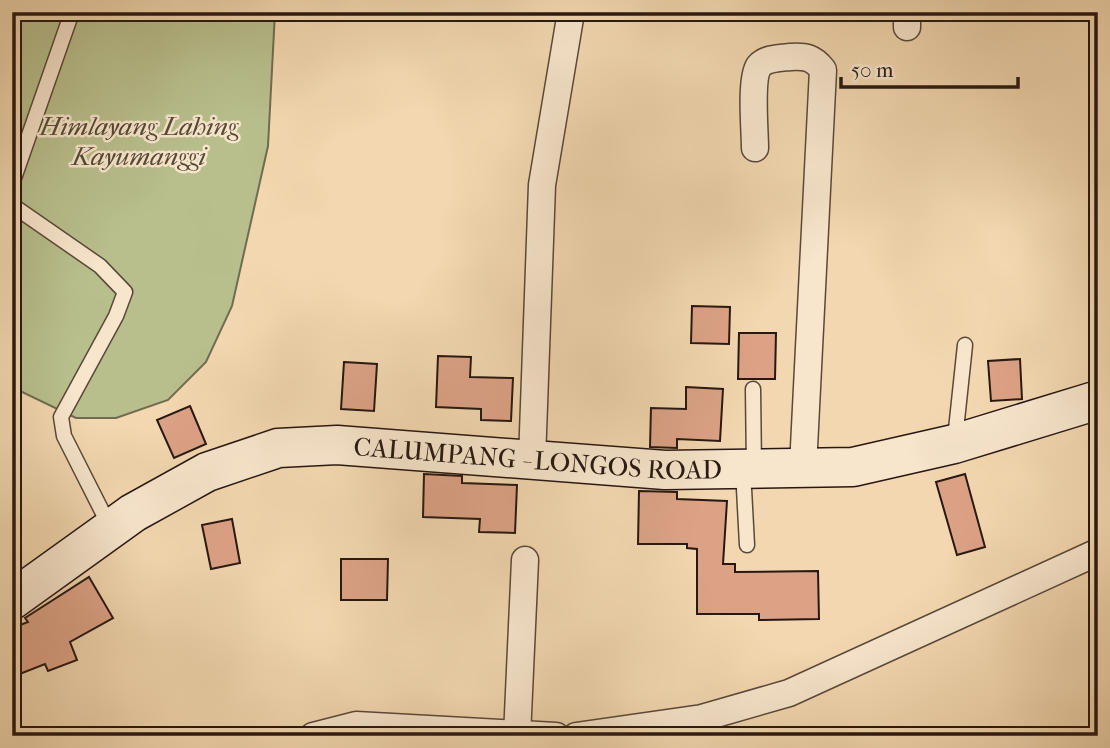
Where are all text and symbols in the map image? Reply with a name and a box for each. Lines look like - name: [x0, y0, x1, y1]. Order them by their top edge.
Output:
- scale bar: [841, 46, 1017, 90]
- text: 50 m: [851, 58, 894, 82]
- park label: Himlayang Lahing Kayumanggi: [39, 111, 239, 172]
- street label: CALUMPANG - LONGOS ROAD: [352, 431, 722, 486]

